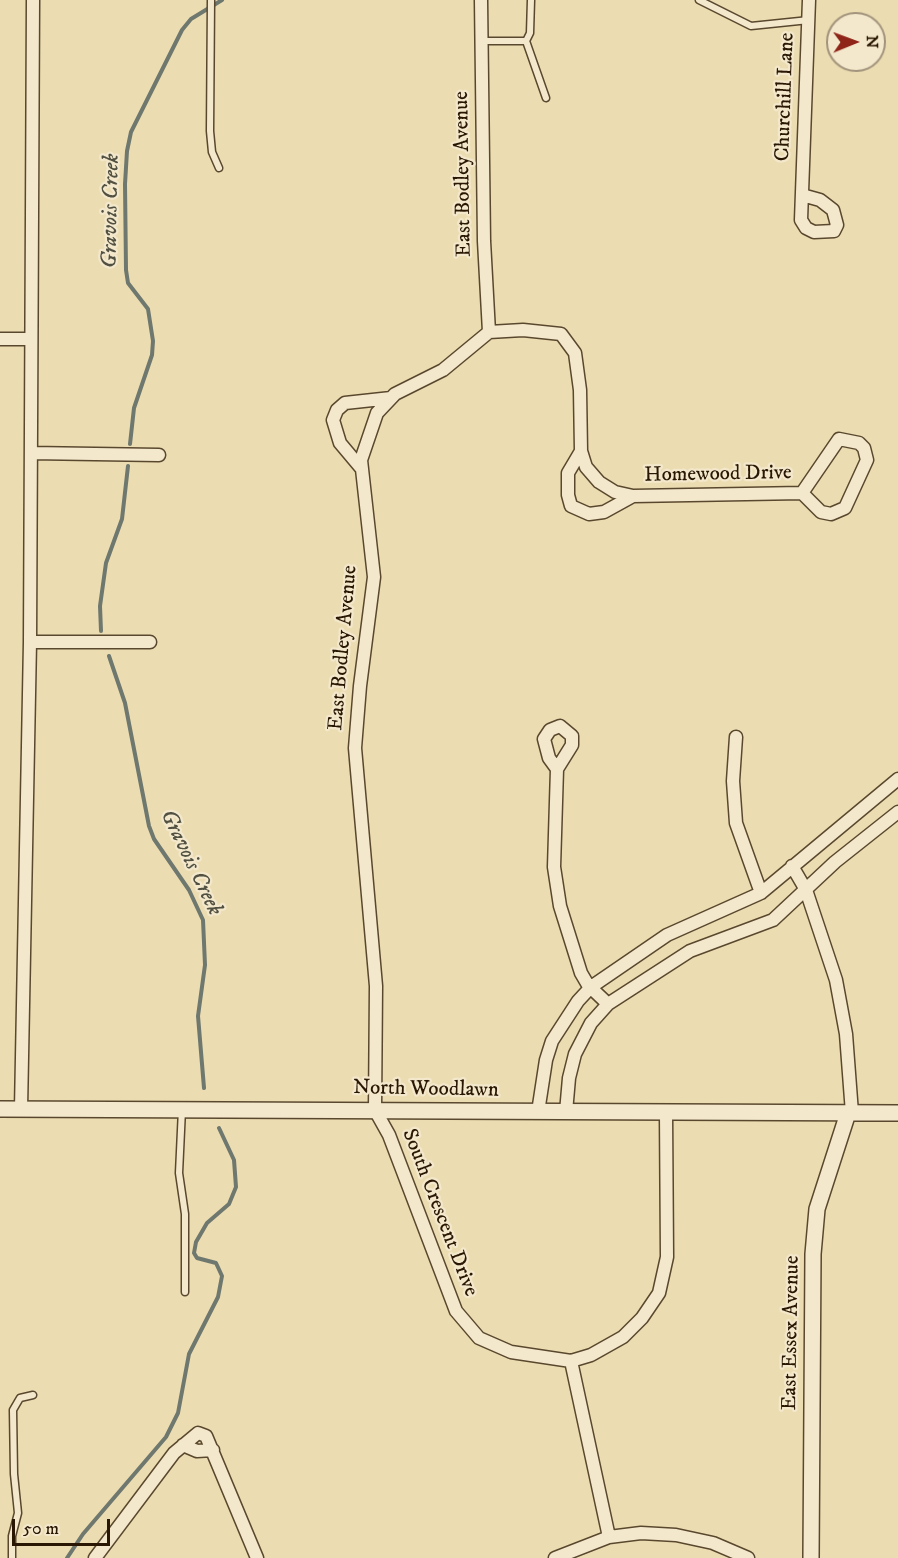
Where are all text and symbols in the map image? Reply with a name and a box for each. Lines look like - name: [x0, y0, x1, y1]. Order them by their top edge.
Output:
- north arrow: [826, 12, 886, 72]
- street label: Churchill Lane: [771, 32, 801, 162]
- text: N: [862, 35, 882, 48]
- street label: East Bodley Avenue: [450, 91, 478, 257]
- water label: Gravois Creek: [98, 153, 126, 269]
- street label: Homewood Drive: [644, 461, 792, 489]
- street label: East Bodley Avenue: [324, 564, 364, 732]
- water label: Gravois Creek: [153, 806, 227, 920]
- street label: North Woodlawn: [353, 1076, 499, 1104]
- street label: South Crescent Drive: [395, 1126, 483, 1300]
- street label: East Essex Avenue: [778, 1255, 806, 1411]
- scale bar: [15, 1507, 112, 1545]
- text: 50 m: [23, 1518, 59, 1540]

